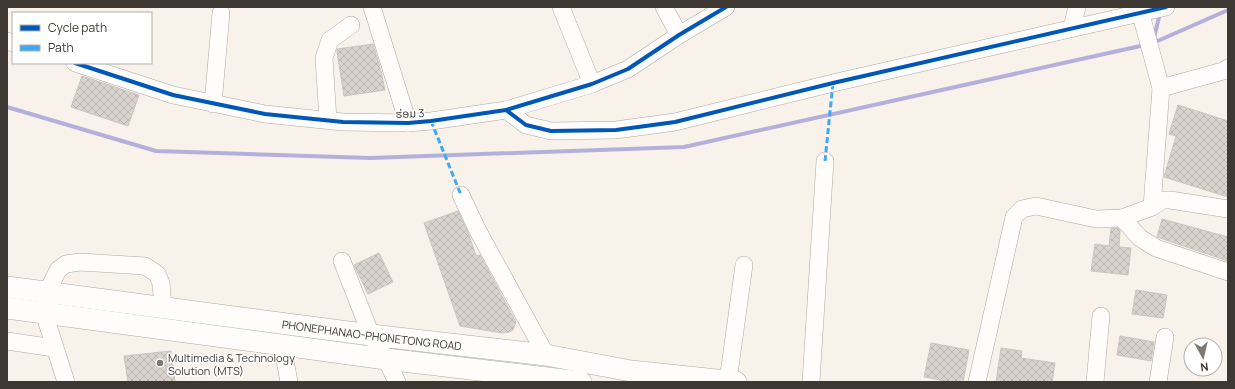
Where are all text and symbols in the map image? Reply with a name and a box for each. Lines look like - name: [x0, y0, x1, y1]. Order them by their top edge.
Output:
- legend: [12, 12, 152, 64]
- text: Cycle path: [48, 19, 107, 36]
- text: Path: [48, 39, 74, 56]
- street label: ຮ່ອມ 3: [395, 105, 425, 121]
- street label: PHONEPHANAO-PHONETONG ROAD: [281, 316, 463, 353]
- north arrow: [1183, 337, 1223, 377]
- place label: Multimedia & Technology Solution (MTS): [168, 350, 295, 378]
- marker: Multimedia & Technology Solution (MTS): [155, 358, 165, 368]
- text: N: [1199, 359, 1209, 375]

